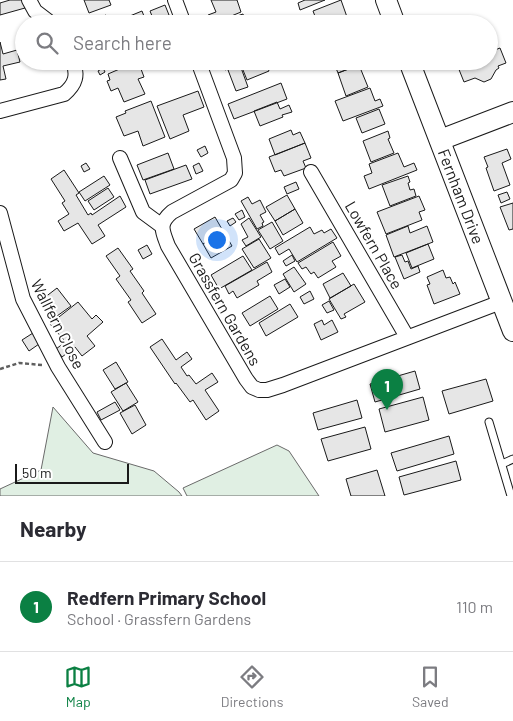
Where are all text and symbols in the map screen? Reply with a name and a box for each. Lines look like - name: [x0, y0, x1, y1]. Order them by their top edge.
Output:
- search box: [15, 15, 498, 70]
- icon: search: [33, 29, 61, 57]
- text: Search here: [73, 31, 172, 54]
- street label: Fernham Drive: [435, 146, 488, 246]
- street label: Lowfern Place: [342, 197, 407, 292]
- your location: [204, 227, 230, 253]
- street label: Grassfern Gardens: [185, 249, 265, 369]
- street label: Wallfern Close: [28, 276, 89, 372]
- pin: 1: [371, 369, 403, 410]
- scale bar: [15, 461, 129, 484]
- text: 50 m: [22, 464, 51, 481]
- text: Nearby: [20, 516, 86, 541]
- text: Redfern Primary School: [67, 586, 266, 609]
- text: 1: [33, 597, 39, 616]
- text: 110 m: [456, 597, 493, 616]
- text: School · Grassfern Gardens: [67, 609, 251, 628]
- tab: Map: [64, 663, 92, 710]
- tab: Directions: [221, 663, 283, 710]
- tab: Saved: [412, 663, 449, 710]

